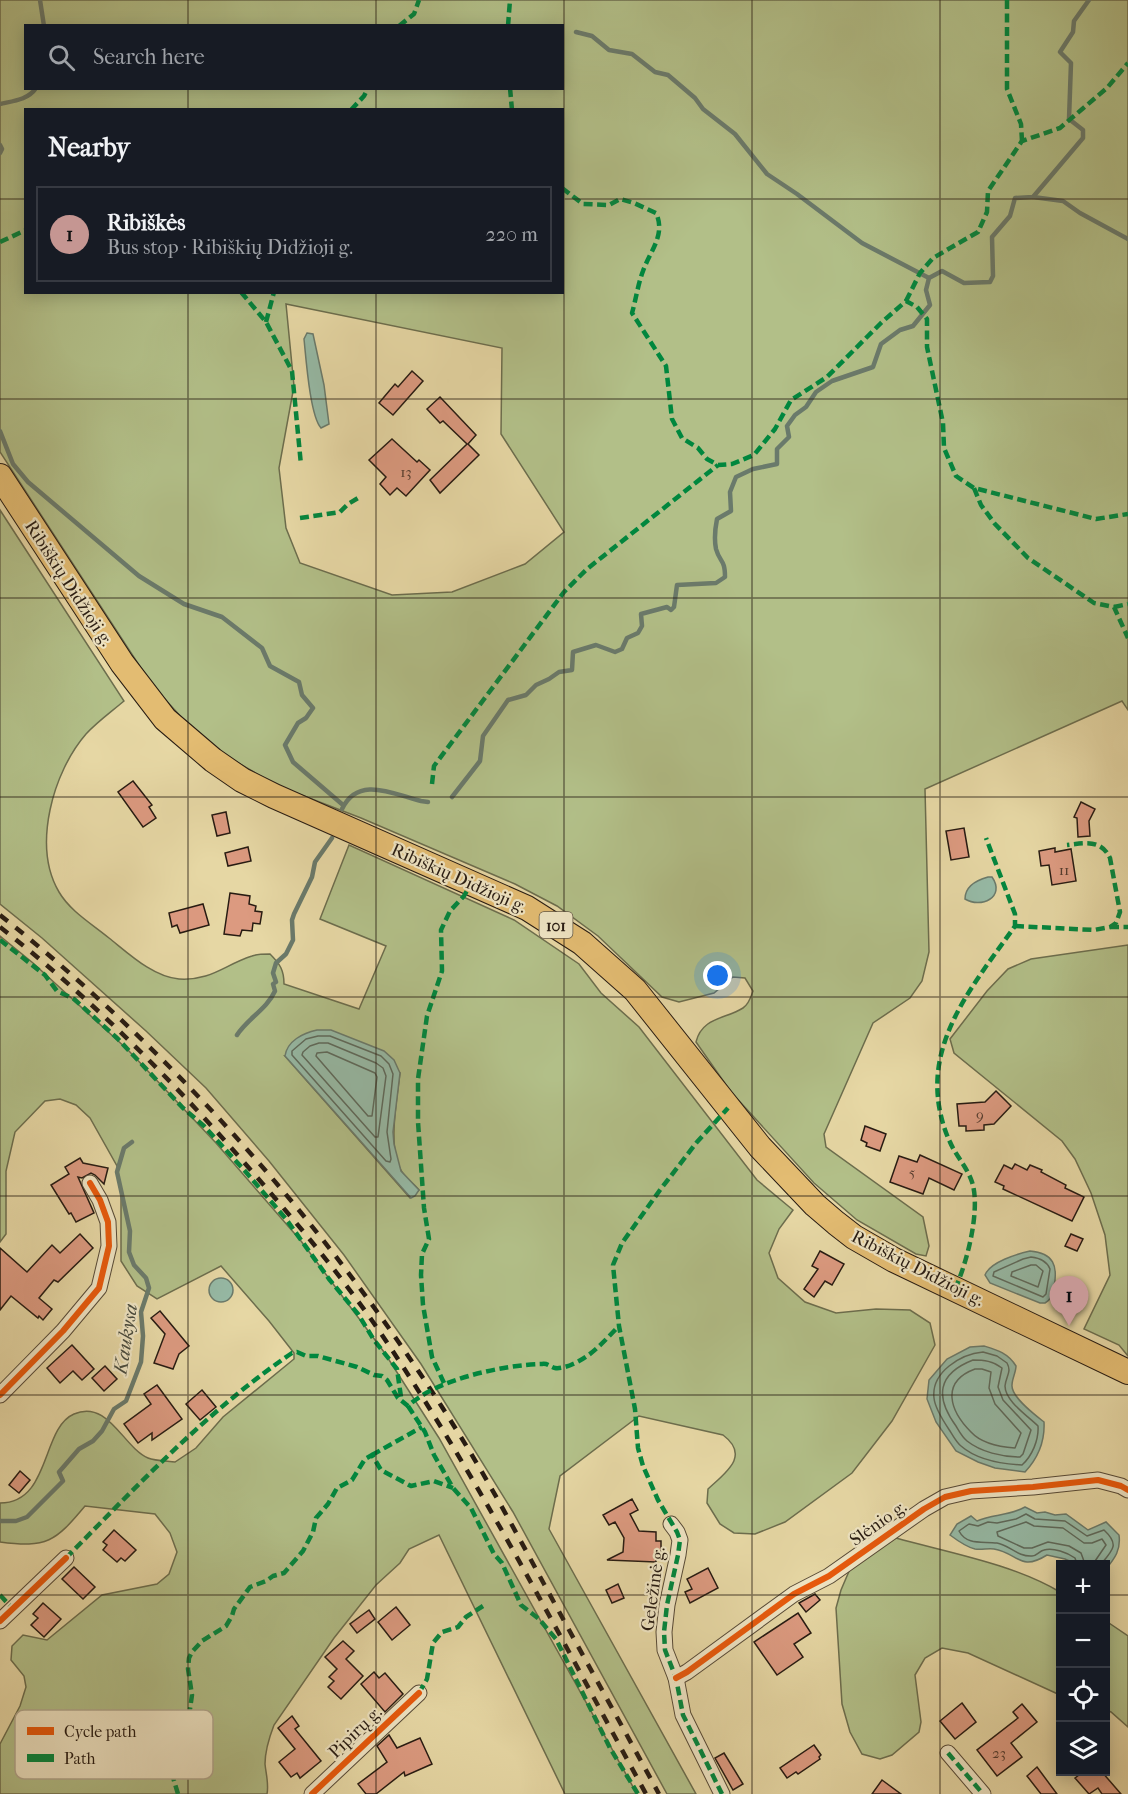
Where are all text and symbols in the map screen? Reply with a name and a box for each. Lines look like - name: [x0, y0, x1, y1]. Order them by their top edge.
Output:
- search box: [24, 24, 564, 90]
- icon: search: [45, 41, 78, 74]
- text: Search here: [93, 44, 205, 70]
- text: Nearby: [48, 132, 130, 163]
- text: Ribiškės: [107, 210, 185, 236]
- text: 1: [66, 223, 73, 246]
- text: 220 m: [485, 223, 538, 246]
- text: Bus stop · Ribiškių Didžioji g.: [107, 236, 353, 259]
- house number: 13: [400, 463, 412, 481]
- street label: Ribiškių Didžioji g.: [20, 516, 117, 650]
- street label: Ribiškių Didžioji g.: [388, 839, 530, 918]
- house number: 11: [1059, 861, 1069, 879]
- road number: 101: [540, 912, 572, 938]
- your location: [703, 961, 732, 990]
- house number: 9: [976, 1106, 984, 1124]
- house number: 5: [909, 1163, 915, 1181]
- street label: Ribiškių Didžioji g.: [848, 1226, 987, 1311]
- pin: 1: [1050, 1276, 1088, 1326]
- water label: Kaukysa: [108, 1302, 142, 1378]
- street label: Slėnio g.: [846, 1496, 911, 1551]
- street label: Geležinė g.: [637, 1546, 670, 1633]
- map controls: [1056, 1560, 1110, 1776]
- button: +: [1056, 1560, 1110, 1614]
- button: −: [1056, 1614, 1110, 1668]
- button: locate: [1056, 1668, 1110, 1722]
- street label: Pipirų g.: [324, 1702, 386, 1763]
- legend: [15, 1710, 213, 1779]
- text: Cycle path: [64, 1722, 136, 1741]
- button: layers: [1056, 1722, 1110, 1776]
- house number: 23: [992, 1744, 1006, 1762]
- text: Path: [64, 1749, 96, 1768]

